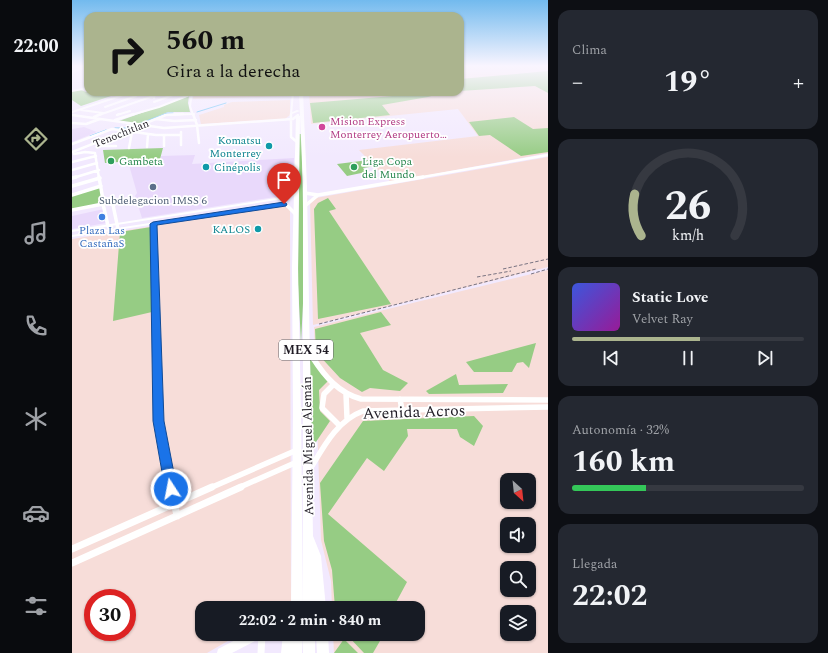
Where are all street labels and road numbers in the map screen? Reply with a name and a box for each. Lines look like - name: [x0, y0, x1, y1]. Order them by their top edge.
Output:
- street label: Tenochitlan: [91, 115, 152, 152]
- road number: MEX 54: [279, 340, 333, 360]
- street label: Avenida Miguel Alemán: [297, 376, 319, 516]
- street label: Avenida Acros: [362, 398, 466, 426]

